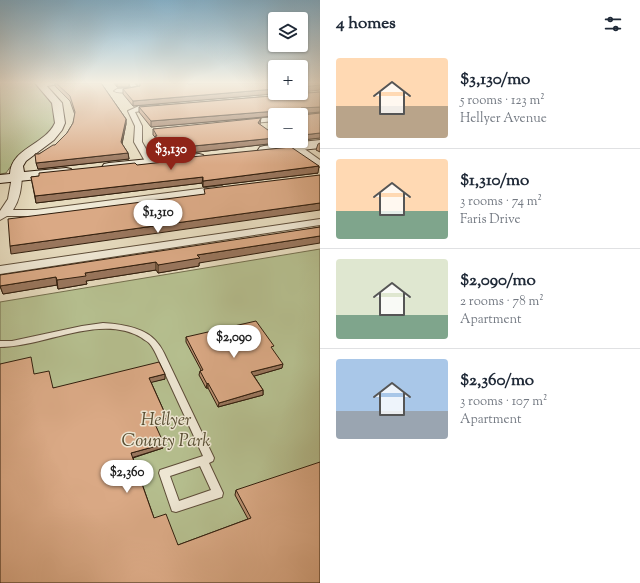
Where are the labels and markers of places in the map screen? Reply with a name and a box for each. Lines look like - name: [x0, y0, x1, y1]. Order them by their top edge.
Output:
- pin: $3,130: [138, 137, 204, 171]
- pin: $1,310: [125, 200, 191, 234]
- pin: $2,090: [201, 325, 267, 359]
- pin: $2,360: [94, 460, 160, 494]

